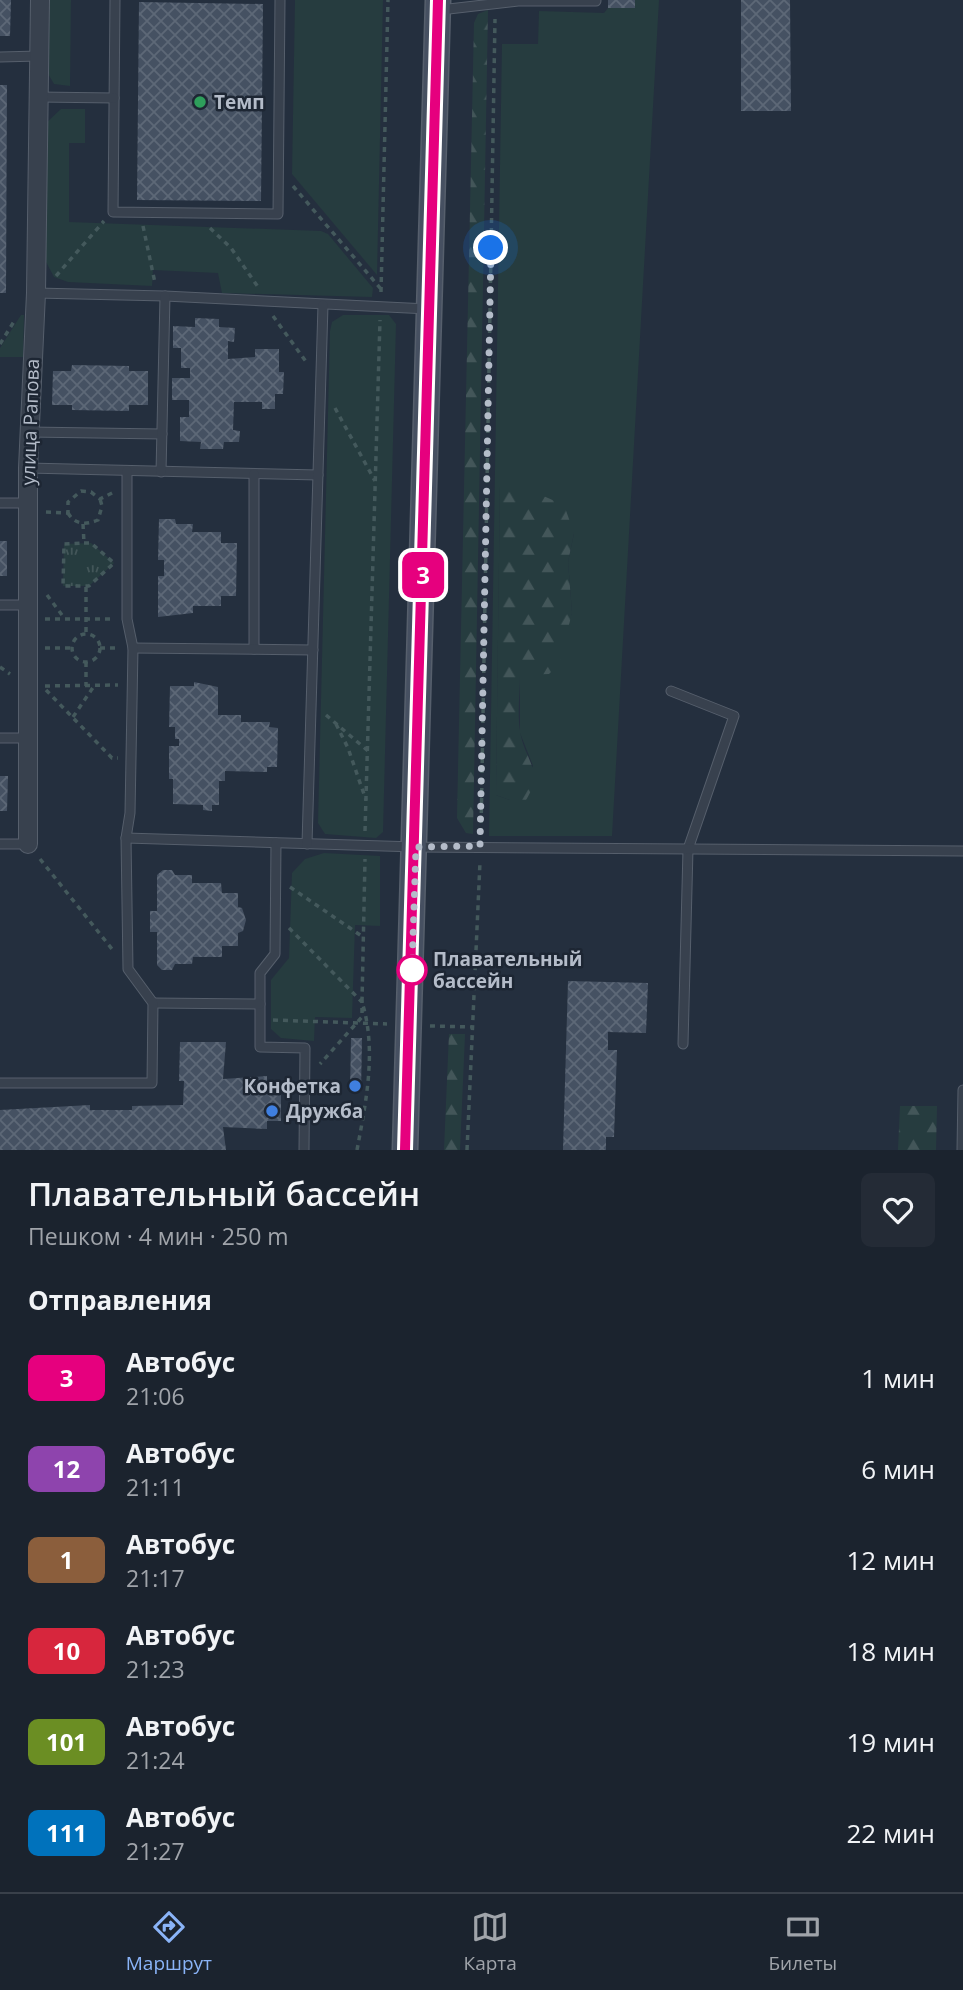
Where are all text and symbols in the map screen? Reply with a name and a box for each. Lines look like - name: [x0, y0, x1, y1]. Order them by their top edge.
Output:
- place label: Темп: [214, 89, 265, 115]
- marker: Темп: [192, 94, 208, 110]
- your location: [473, 230, 508, 265]
- street label: улица Рапова: [15, 358, 45, 486]
- line badge: 3: [400, 552, 446, 598]
- text: 3: [416, 558, 430, 591]
- place label: Плавательный бассейн: [433, 946, 582, 994]
- marker: Плавательный бассейн: [397, 955, 427, 985]
- place label: Конфетка: [243, 1073, 341, 1099]
- marker: Конфетка: [347, 1078, 363, 1094]
- place label: Дружба: [286, 1098, 363, 1124]
- marker: Дружба: [264, 1103, 280, 1119]
- text: Плавательный бассейн: [28, 1171, 420, 1216]
- button: heart: [861, 1173, 935, 1247]
- text: Пешком · 4 мин · 250 m: [28, 1220, 289, 1252]
- text: Отправления: [28, 1282, 212, 1318]
- text: Автобус: [126, 1344, 235, 1380]
- text: 1 мин: [861, 1360, 935, 1396]
- text: 3: [60, 1361, 73, 1394]
- text: 21:06: [126, 1380, 185, 1412]
- text: Автобус: [126, 1435, 235, 1471]
- text: 6 мин: [861, 1451, 935, 1487]
- text: 12: [53, 1452, 80, 1485]
- text: 21:11: [126, 1471, 185, 1503]
- text: Автобус: [126, 1526, 235, 1562]
- text: 12 мин: [846, 1542, 935, 1578]
- text: 1: [60, 1543, 73, 1576]
- text: 21:17: [126, 1562, 185, 1594]
- text: Автобус: [126, 1617, 235, 1653]
- text: 18 мин: [846, 1633, 935, 1669]
- text: 10: [53, 1634, 80, 1667]
- text: 21:23: [126, 1653, 185, 1685]
- text: Автобус: [126, 1708, 235, 1744]
- text: 19 мин: [846, 1724, 935, 1760]
- text: 101: [46, 1725, 87, 1758]
- text: 21:24: [126, 1744, 185, 1776]
- text: Автобус: [126, 1799, 235, 1835]
- text: 22 мин: [846, 1815, 935, 1851]
- text: 111: [46, 1816, 87, 1849]
- text: 21:27: [126, 1835, 185, 1867]
- tab: Маршрут: [126, 1908, 212, 1976]
- tab: Карта: [464, 1908, 517, 1976]
- tab: Билеты: [768, 1908, 837, 1976]

